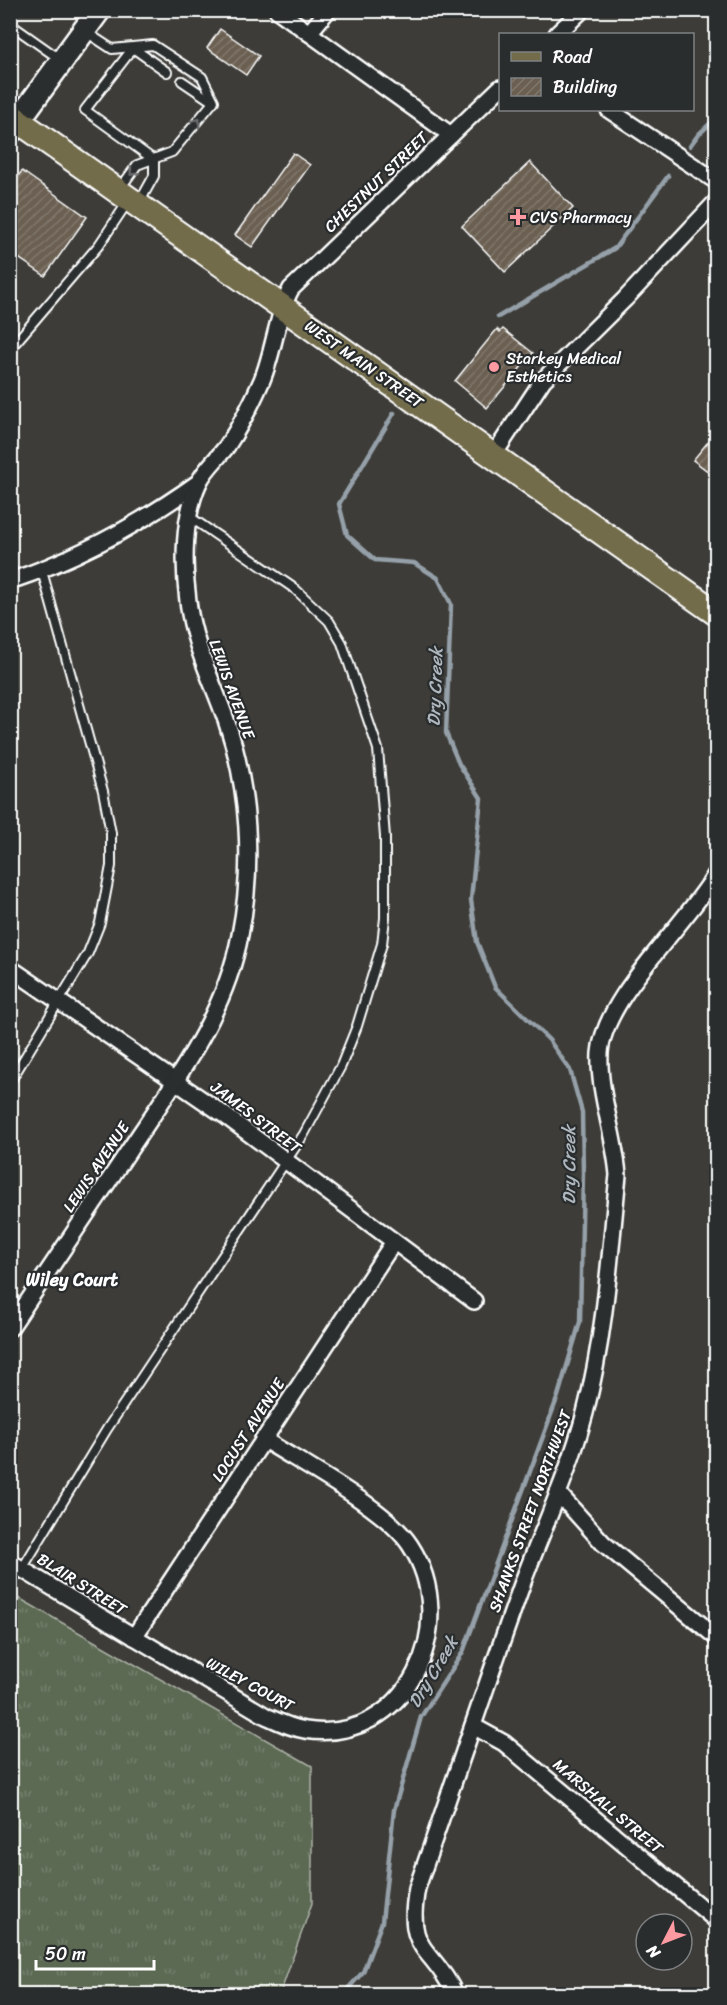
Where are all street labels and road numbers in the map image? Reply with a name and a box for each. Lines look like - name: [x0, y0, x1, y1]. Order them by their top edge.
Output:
- street label: CHESTNUT STREET: [317, 124, 436, 240]
- street label: WEST MAIN STREET: [298, 312, 431, 417]
- street label: LEWIS AVENUE: [200, 635, 264, 744]
- street label: JAMES STREET: [203, 1072, 309, 1162]
- street label: LEWIS AVENUE: [55, 1115, 138, 1219]
- street label: LOCUST AVENUE: [203, 1371, 293, 1488]
- street label: SHANKS STREET NORTHWEST: [480, 1405, 580, 1616]
- street label: BLAIR STREET: [31, 1545, 134, 1624]
- street label: WILEY COURT: [201, 1649, 300, 1720]
- street label: MARSHALL STREET: [546, 1751, 671, 1862]

